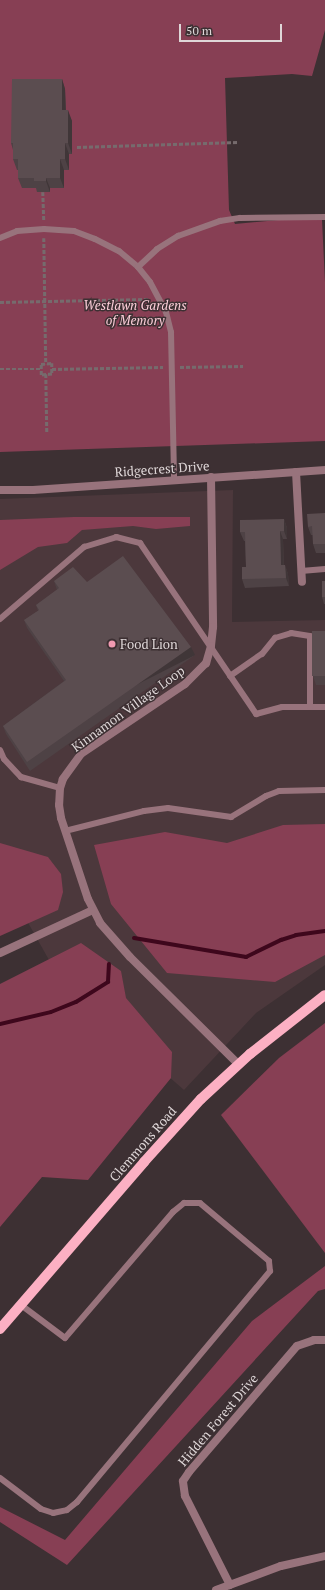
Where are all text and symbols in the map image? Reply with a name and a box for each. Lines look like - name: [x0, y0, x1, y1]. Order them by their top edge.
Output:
- scale bar: [181, 16, 284, 42]
- text: 50 m: [186, 23, 212, 38]
- park label: Westlawn Gardens of Memory: [83, 298, 187, 329]
- street label: Ridgecrest Drive: [114, 458, 210, 480]
- place label: Food Lion: [120, 636, 178, 652]
- marker: Food Lion: [107, 639, 117, 649]
- street label: Kinnamon Village Loop: [68, 663, 188, 755]
- street label: Clemmons Road: [106, 1103, 180, 1185]
- street label: Hidden Forest Drive: [175, 1371, 261, 1469]

